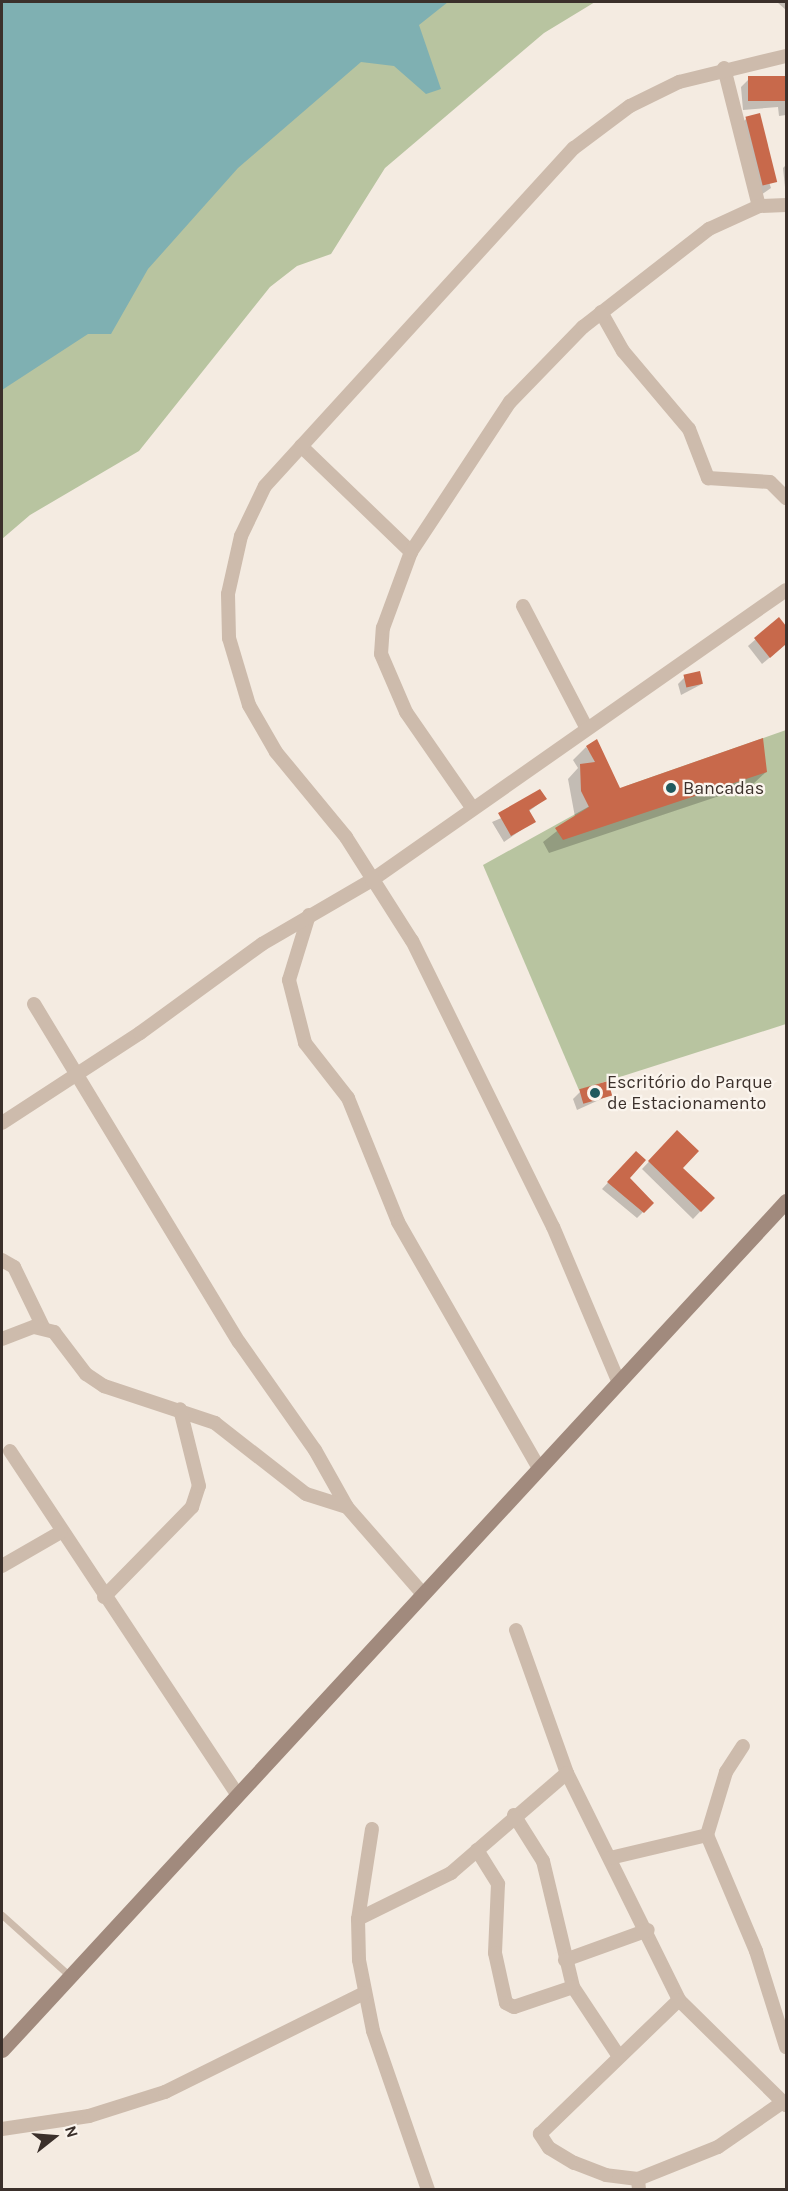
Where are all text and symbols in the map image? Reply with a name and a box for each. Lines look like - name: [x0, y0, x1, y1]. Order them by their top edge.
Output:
- place label: Bancadas: [683, 777, 764, 799]
- marker: Bancadas: [664, 781, 678, 795]
- place label: Escritório do Parque de Estacionamento: [607, 1072, 772, 1114]
- marker: Escritório do Parque de Estacionamento: [588, 1086, 602, 1100]
- north arrow: [24, 2107, 84, 2167]
- text: N: [61, 2123, 82, 2140]

